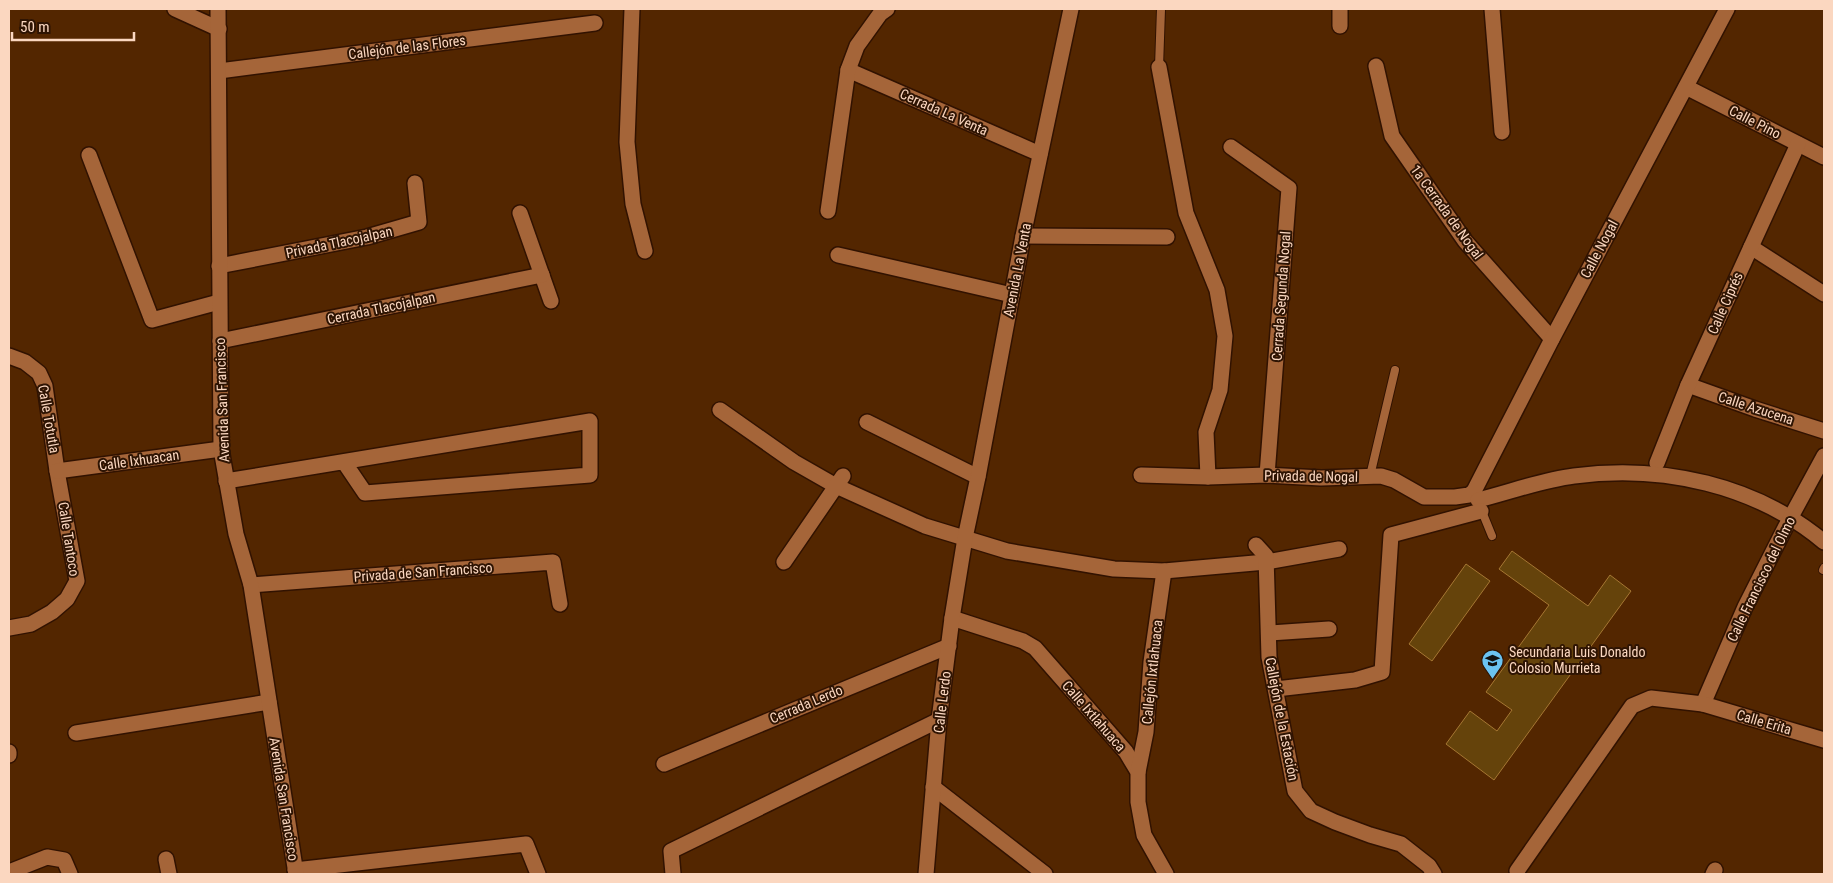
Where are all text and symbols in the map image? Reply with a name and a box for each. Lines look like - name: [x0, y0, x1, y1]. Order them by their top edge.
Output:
- scale bar: [12, 10, 135, 42]
- text: 50 m: [20, 18, 50, 36]
- street label: Callejón de las Flores: [347, 32, 467, 62]
- street label: Cerrada La Venta: [898, 85, 990, 139]
- street label: Calle Pino: [1727, 102, 1783, 142]
- street label: 1a Cerrada de Nogal: [1407, 162, 1487, 262]
- street label: Calle Nogal: [1577, 217, 1621, 281]
- street label: Avenida La Venta: [1000, 222, 1034, 318]
- street label: Privada Tlacojalpan: [284, 223, 394, 261]
- street label: Cerrada Segunda Nogal: [1268, 231, 1294, 361]
- street label: Calle Ciprés: [1704, 270, 1746, 336]
- street label: Cerrada Tlacojalpan: [325, 289, 437, 327]
- street label: Avenida San Francisco: [212, 337, 232, 463]
- street label: Calle Totutla: [35, 384, 63, 454]
- street label: Calle Azucena: [1716, 388, 1796, 428]
- street label: Calle Ixhuacan: [98, 446, 180, 474]
- street label: Privada de Nogal: [1264, 467, 1358, 485]
- street label: Calle Tantoco: [55, 501, 83, 577]
- street label: Calle Francisco del Olmo: [1724, 514, 1798, 644]
- street label: Privada de San Francisco: [353, 559, 493, 585]
- street label: Callejón Ixtlahuaca: [1139, 619, 1165, 725]
- place label: Secundaria Luis Donaldo Colosio Murrieta: [1509, 644, 1646, 676]
- school or university icon: Secundaria Luis Donaldo Colosio Murrieta: [1481, 648, 1505, 679]
- street label: Callejón de la Estación: [1262, 656, 1302, 782]
- street label: Calle Lerdo: [930, 670, 954, 734]
- street label: Calle Ixtlahuaca: [1059, 678, 1129, 754]
- street label: Cerrada Lerdo: [767, 681, 845, 727]
- street label: Calle Erita: [1735, 707, 1793, 737]
- street label: Avenida San Francisco: [266, 736, 302, 862]

